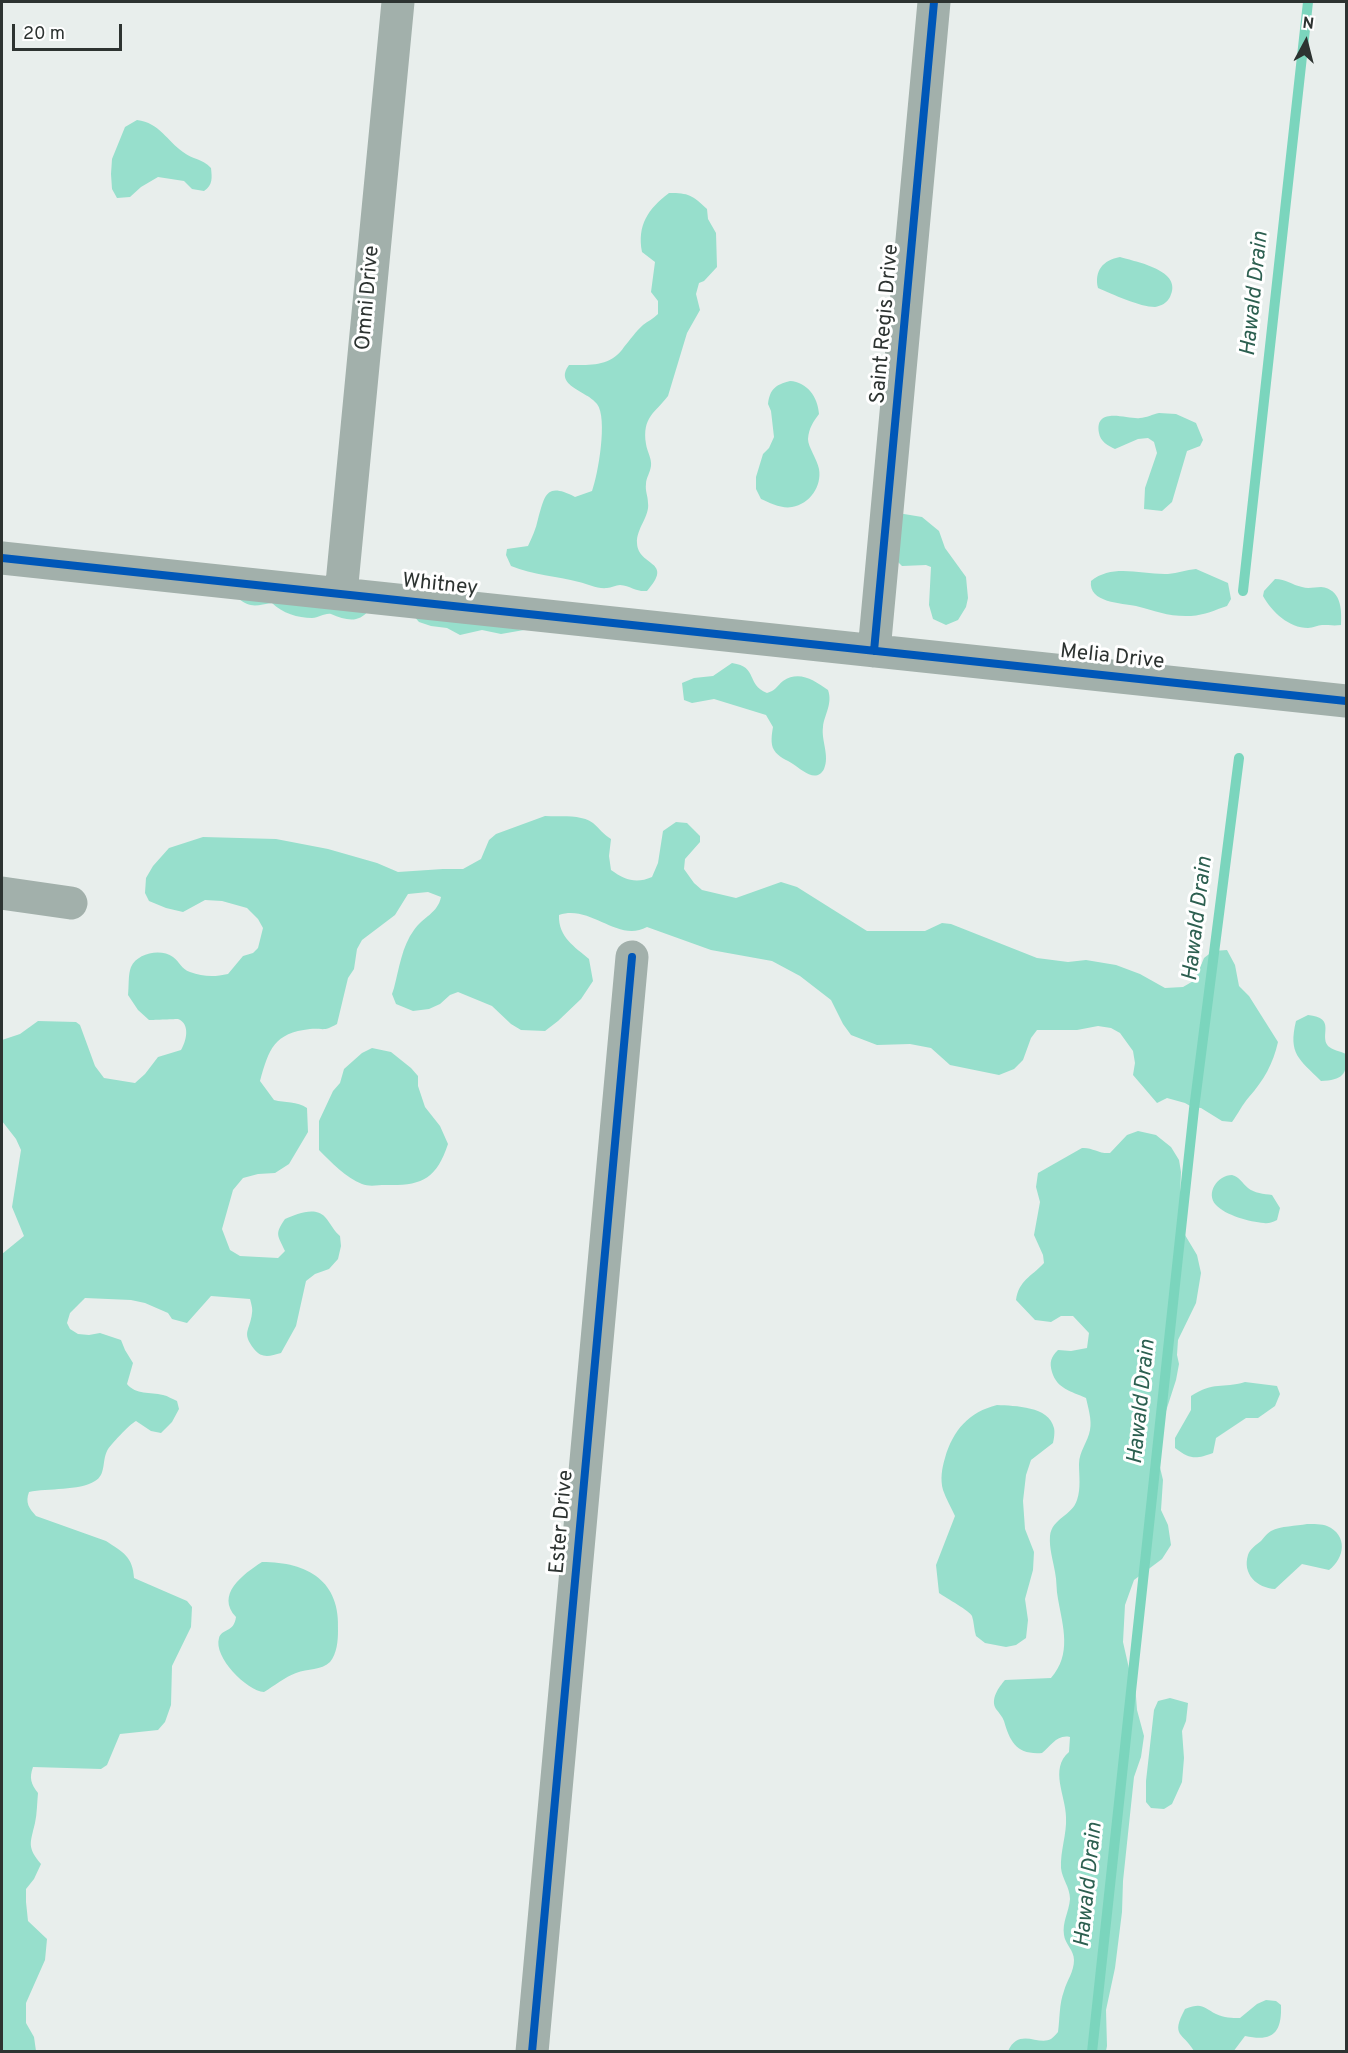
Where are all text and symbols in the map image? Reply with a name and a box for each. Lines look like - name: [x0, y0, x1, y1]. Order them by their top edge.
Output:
- scale bar: [15, 12, 124, 50]
- north arrow: [1276, 12, 1336, 72]
- text: N: [1301, 14, 1315, 35]
- text: 20 m: [23, 23, 65, 46]
- water label: Hawald Drain: [1236, 230, 1276, 358]
- street label: Saint Regis Drive: [866, 243, 906, 405]
- street label: Omni Drive: [352, 244, 386, 352]
- street label: Whitney: [401, 569, 479, 603]
- street label: Melia Drive: [1059, 640, 1165, 676]
- water label: Hawald Drain: [1178, 855, 1220, 983]
- water label: Hawald Drain: [1123, 1338, 1163, 1466]
- street label: Ester Drive: [546, 1469, 580, 1575]
- water label: Hawald Drain: [1070, 1821, 1110, 1949]

